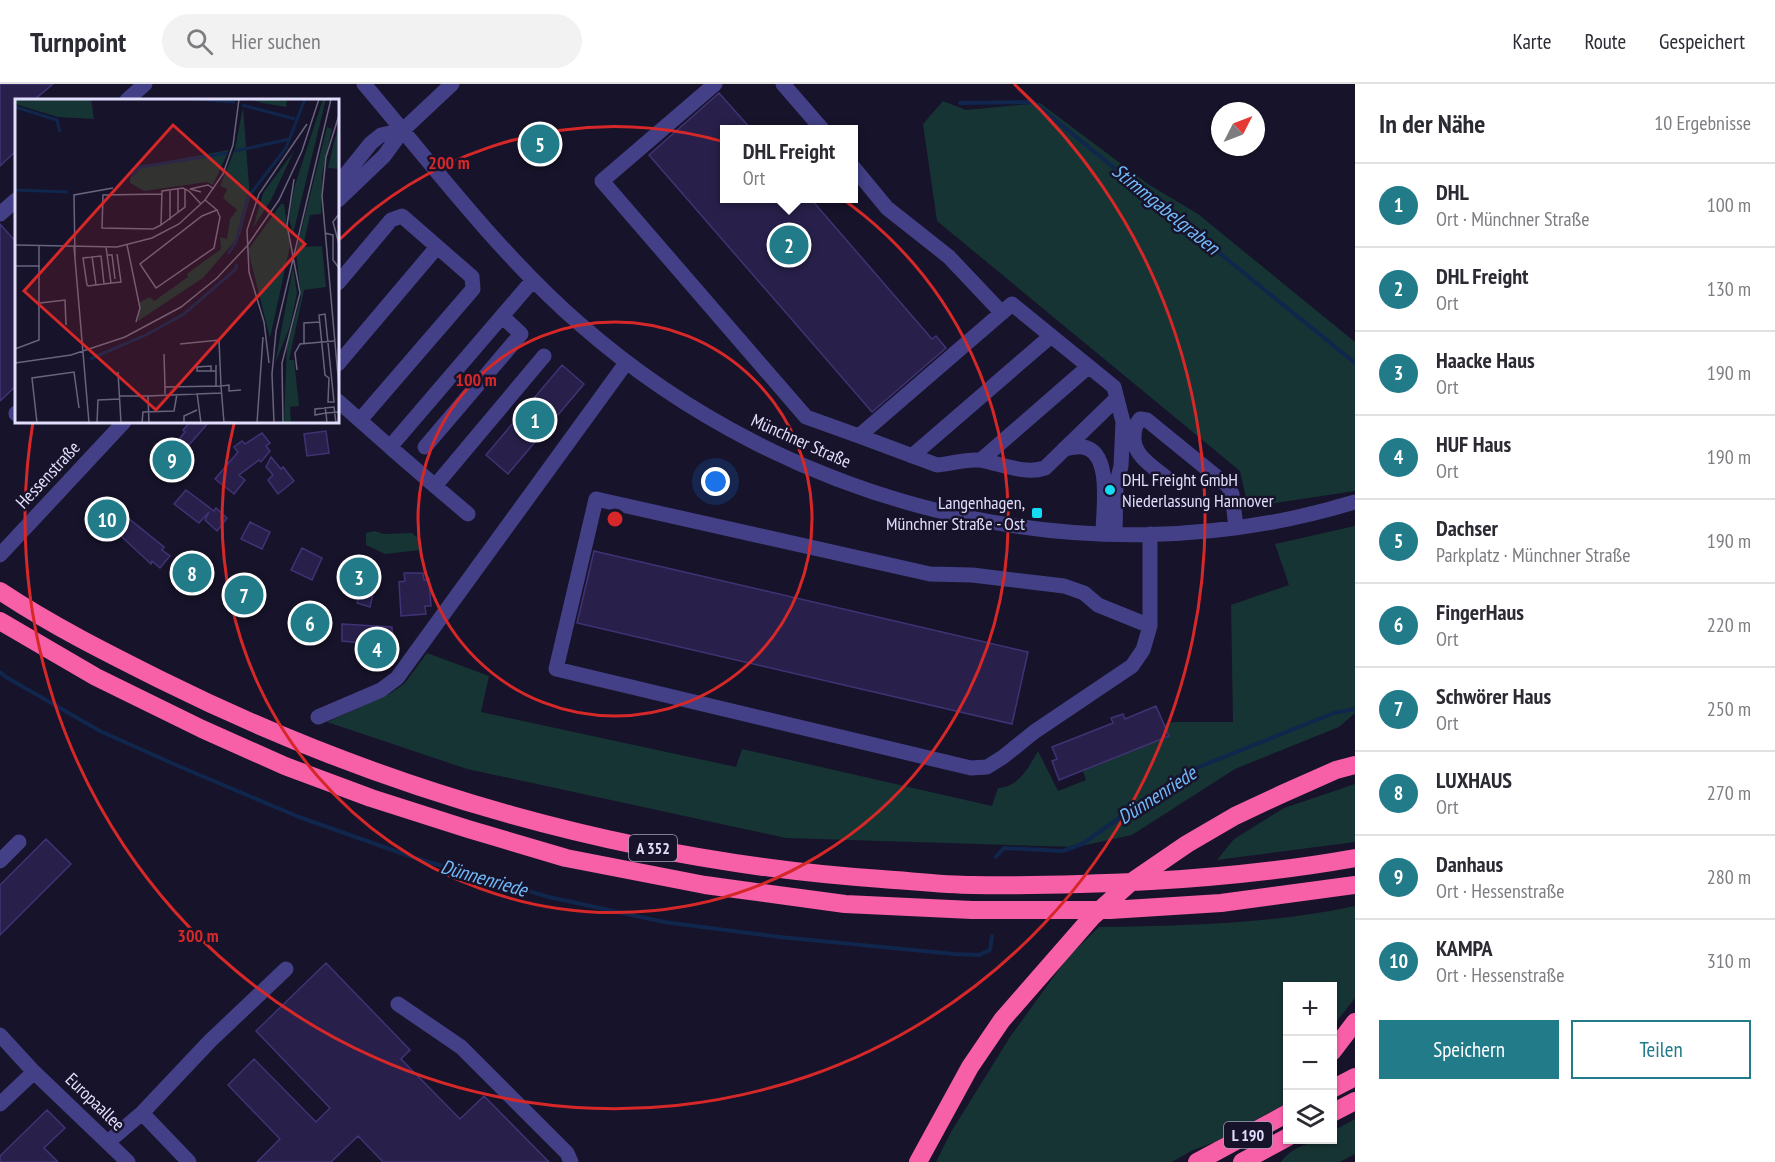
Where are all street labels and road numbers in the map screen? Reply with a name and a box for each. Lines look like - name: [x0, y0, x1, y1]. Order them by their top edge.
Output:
- street label: Münchner Straße: [748, 408, 855, 473]
- street label: Hessenstraße: [11, 436, 85, 513]
- road number: A 352: [629, 835, 677, 861]
- street label: Europaallee: [61, 1068, 130, 1135]
- road number: L 190: [1224, 1122, 1272, 1148]

